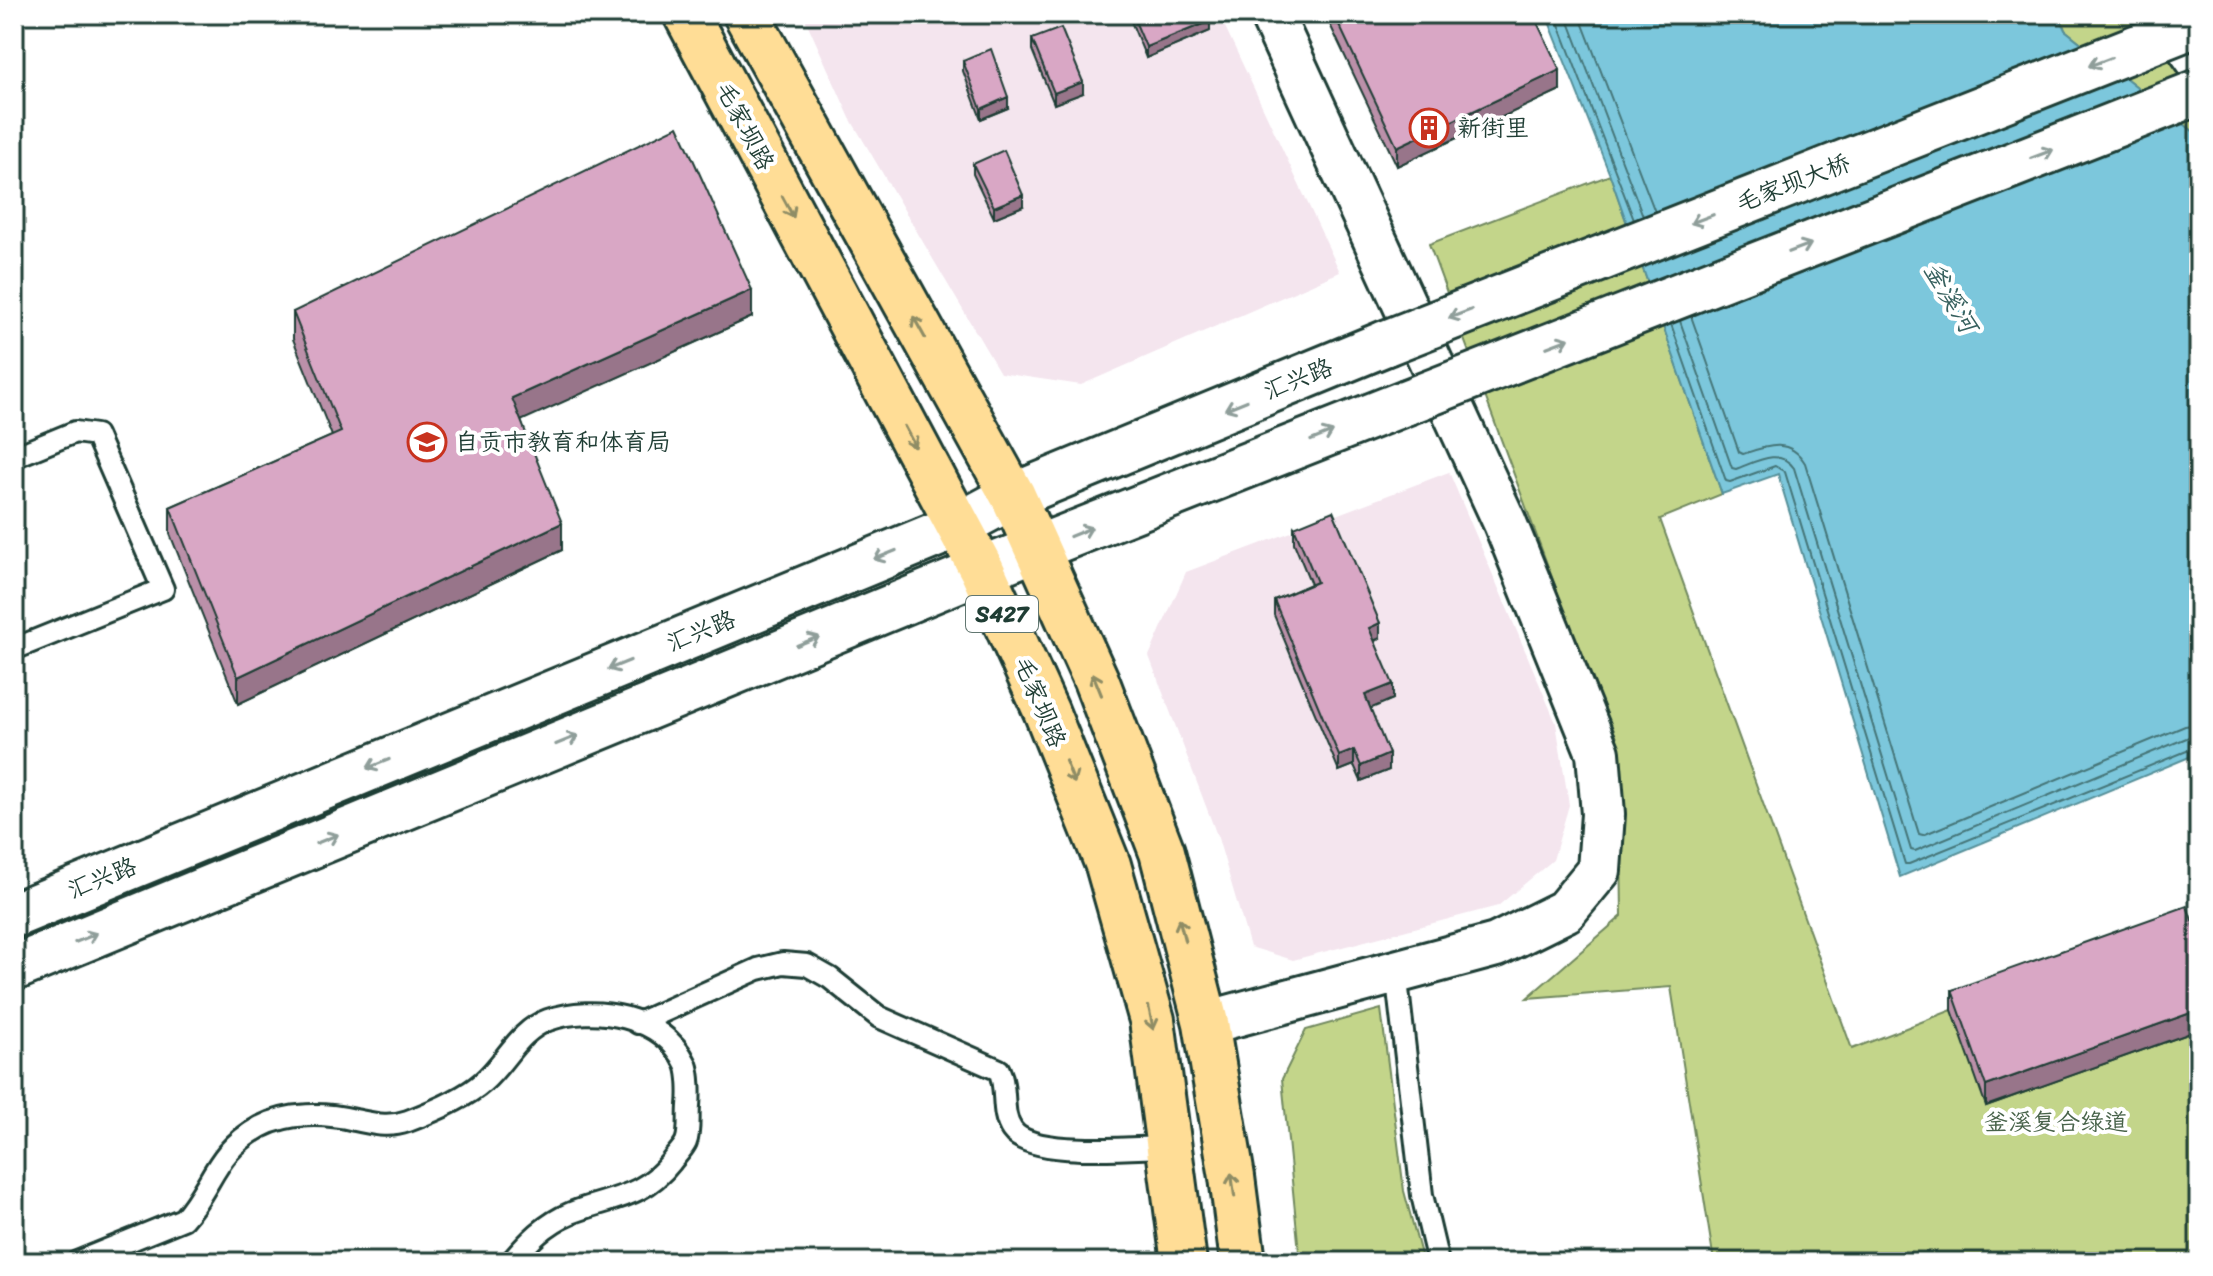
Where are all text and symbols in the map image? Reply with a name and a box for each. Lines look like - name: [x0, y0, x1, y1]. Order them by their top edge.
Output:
- one-way arrow: [2088, 56, 2113, 70]
- street label: 毛家坝路: [704, 74, 786, 178]
- building icon: 新街里: [1408, 107, 1450, 149]
- place label: 新街里: [1457, 107, 1529, 149]
- street label: 毛家坝大桥: [1729, 142, 1857, 224]
- one-way arrow: [2029, 146, 2054, 160]
- one-way arrow: [780, 195, 796, 218]
- one-way arrow: [1690, 213, 1715, 227]
- one-way arrow: [1787, 240, 1812, 254]
- water label: 釜溪河: [1911, 252, 1993, 346]
- one-way arrow: [1448, 308, 1473, 322]
- one-way arrow: [911, 315, 927, 339]
- one-way arrow: [1545, 335, 1570, 349]
- street label: 汇兴路: [1257, 346, 1339, 412]
- one-way arrow: [1224, 398, 1249, 413]
- school or university icon: 自贡市教育和体育局: [406, 421, 448, 463]
- place label: 自贡市教育和体育局: [455, 421, 671, 463]
- one-way arrow: [902, 424, 918, 448]
- one-way arrow: [1309, 427, 1334, 442]
- one-way arrow: [1068, 524, 1093, 538]
- one-way arrow: [873, 549, 898, 564]
- road number: S427: [966, 596, 1038, 632]
- street label: 汇兴路: [660, 598, 742, 664]
- one-way arrow: [795, 633, 819, 648]
- street label: 毛家坝路: [1002, 650, 1078, 754]
- one-way arrow: [607, 659, 632, 673]
- one-way arrow: [1089, 672, 1104, 697]
- one-way arrow: [554, 732, 579, 747]
- one-way arrow: [366, 758, 391, 773]
- one-way arrow: [1064, 759, 1079, 784]
- one-way arrow: [314, 831, 339, 845]
- street label: 汇兴路: [61, 845, 143, 911]
- one-way arrow: [1173, 917, 1188, 943]
- one-way arrow: [73, 930, 98, 944]
- one-way arrow: [1144, 1005, 1159, 1031]
- park label: 釜溪复合绿道: [1984, 1101, 2128, 1143]
- one-way arrow: [1225, 1172, 1240, 1198]

